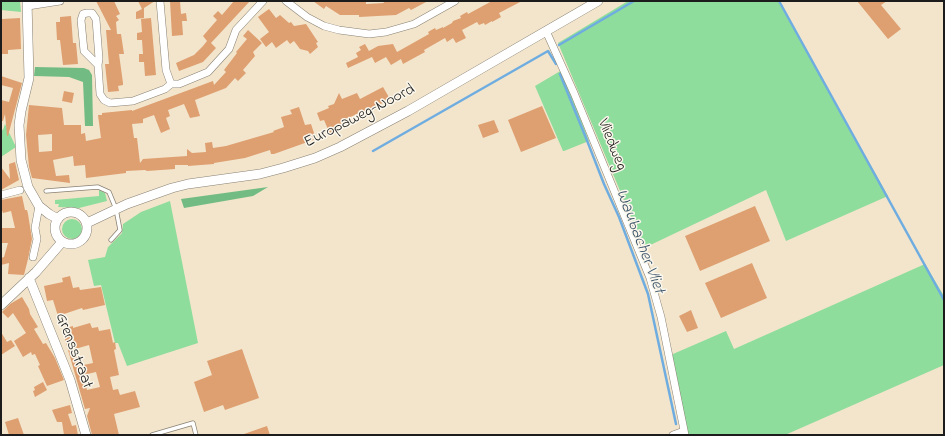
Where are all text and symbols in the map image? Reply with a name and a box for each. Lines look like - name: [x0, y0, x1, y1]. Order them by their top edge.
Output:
- street label: Europaweg-Noord: [301, 81, 419, 153]
- street label: Vliedweg: [592, 116, 630, 174]
- water label: Waubacher Vliet: [610, 187, 668, 297]
- street label: Grensstraat: [50, 311, 96, 391]

